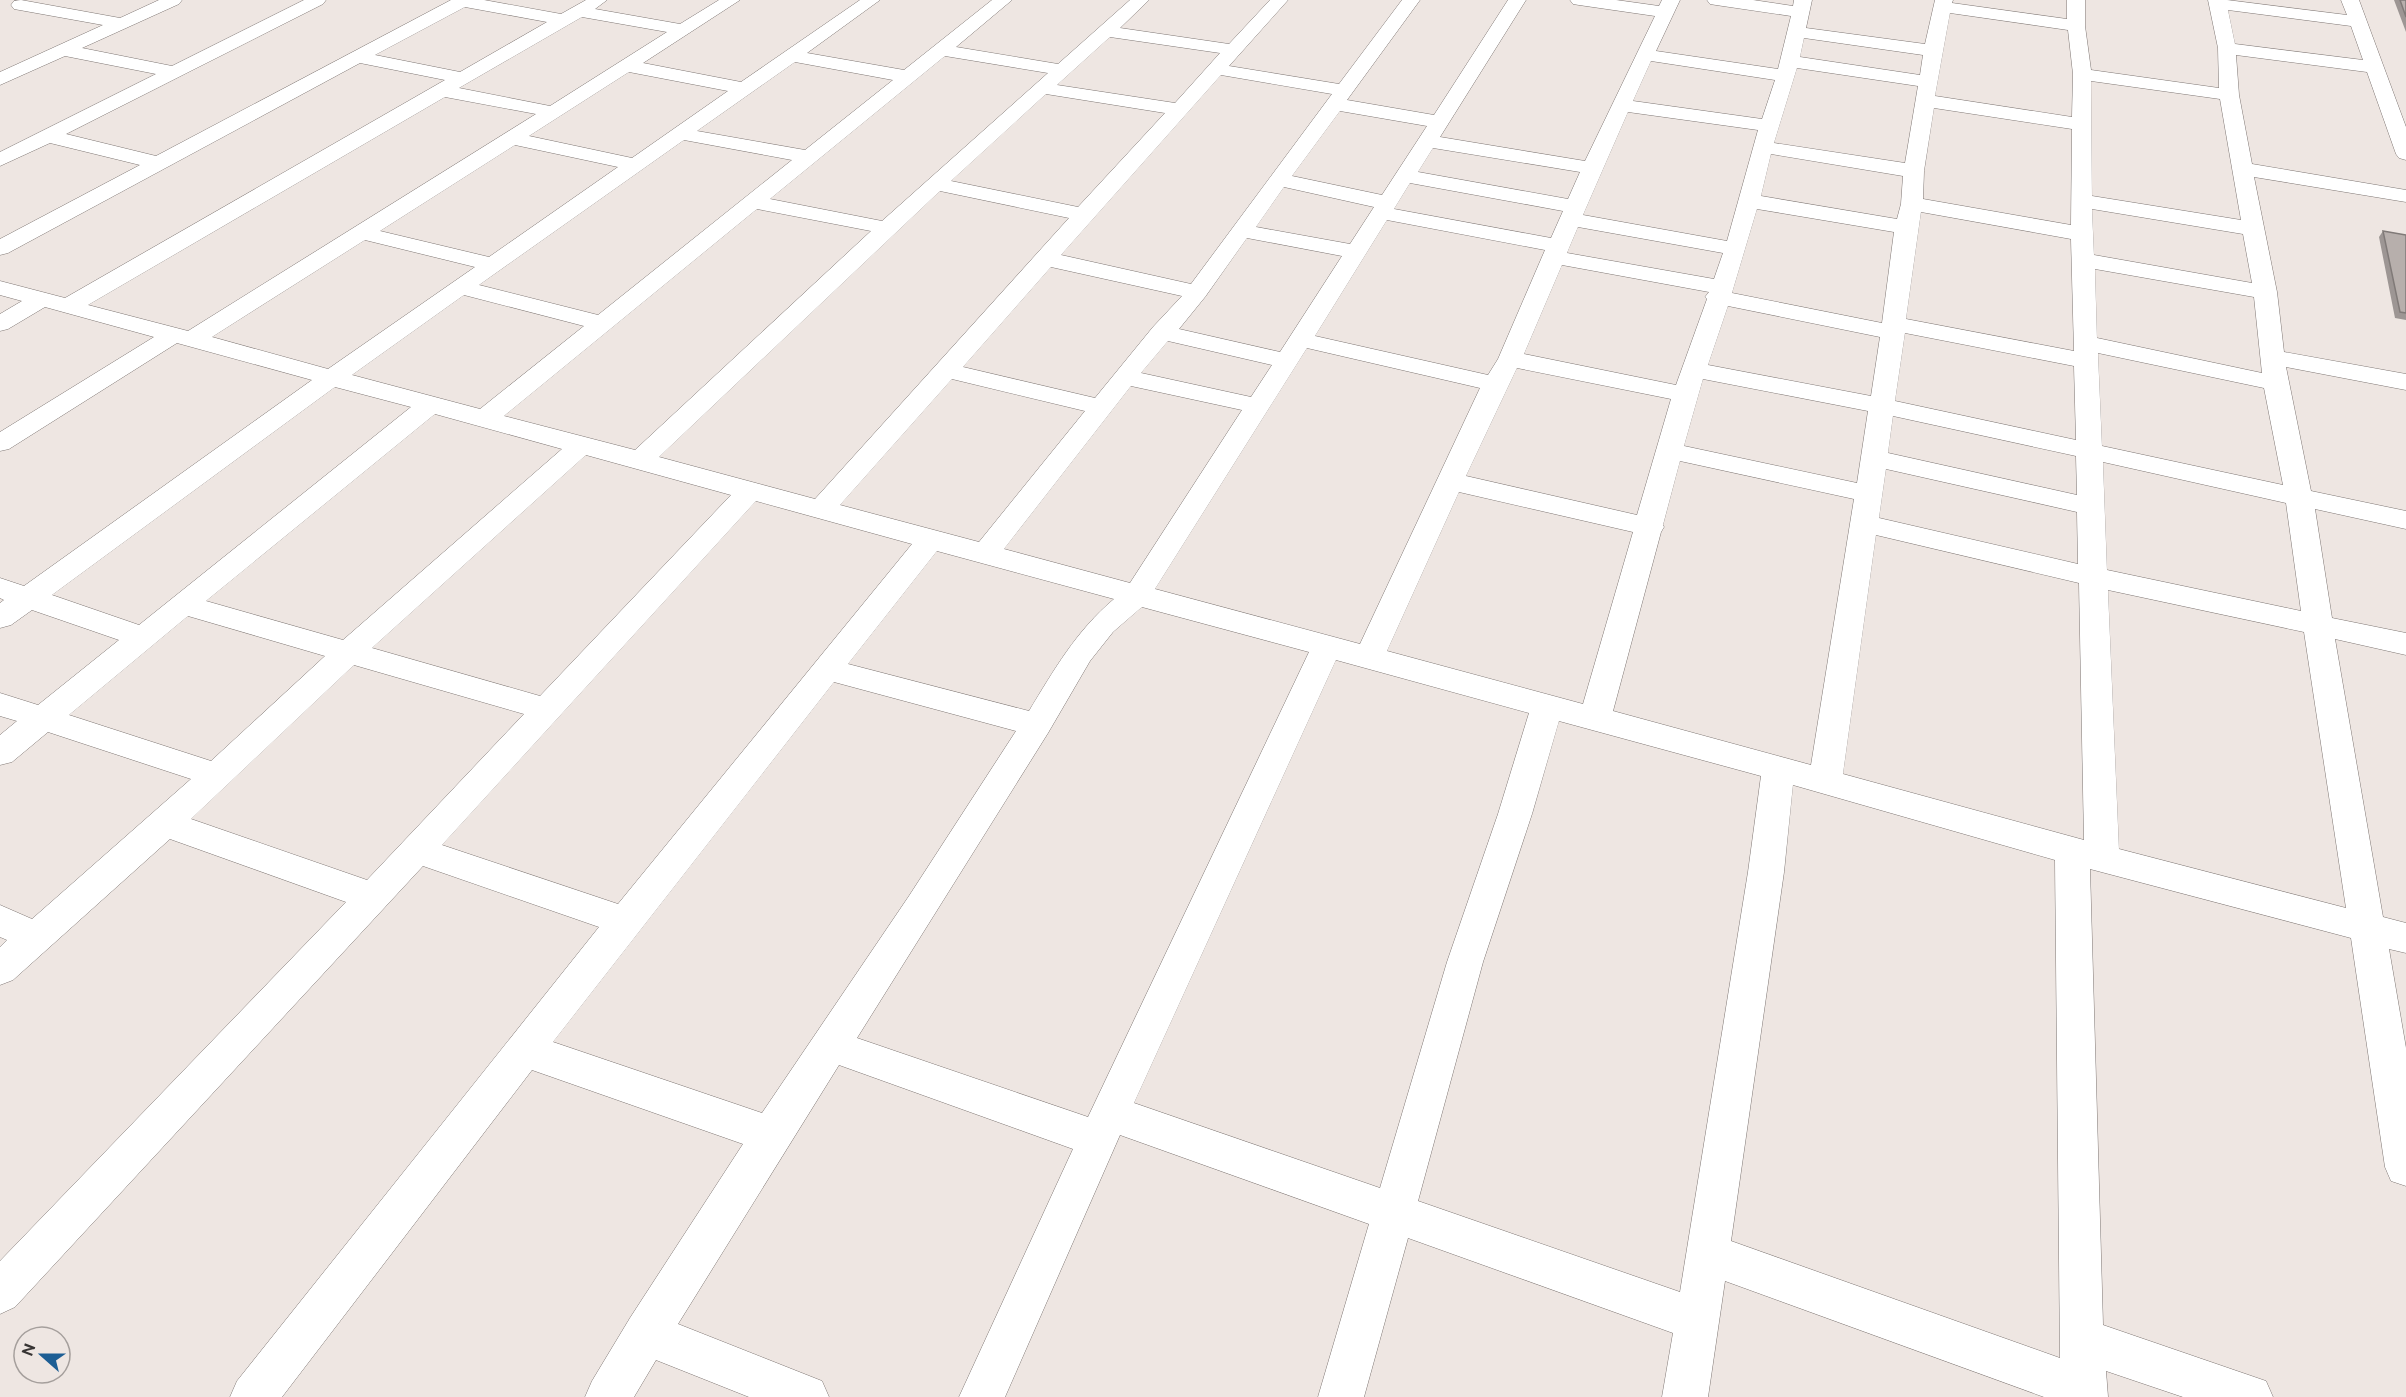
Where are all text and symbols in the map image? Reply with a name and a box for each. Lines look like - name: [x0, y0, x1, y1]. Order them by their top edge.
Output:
- north arrow: [12, 1325, 72, 1385]
- text: N: [17, 1341, 39, 1358]

